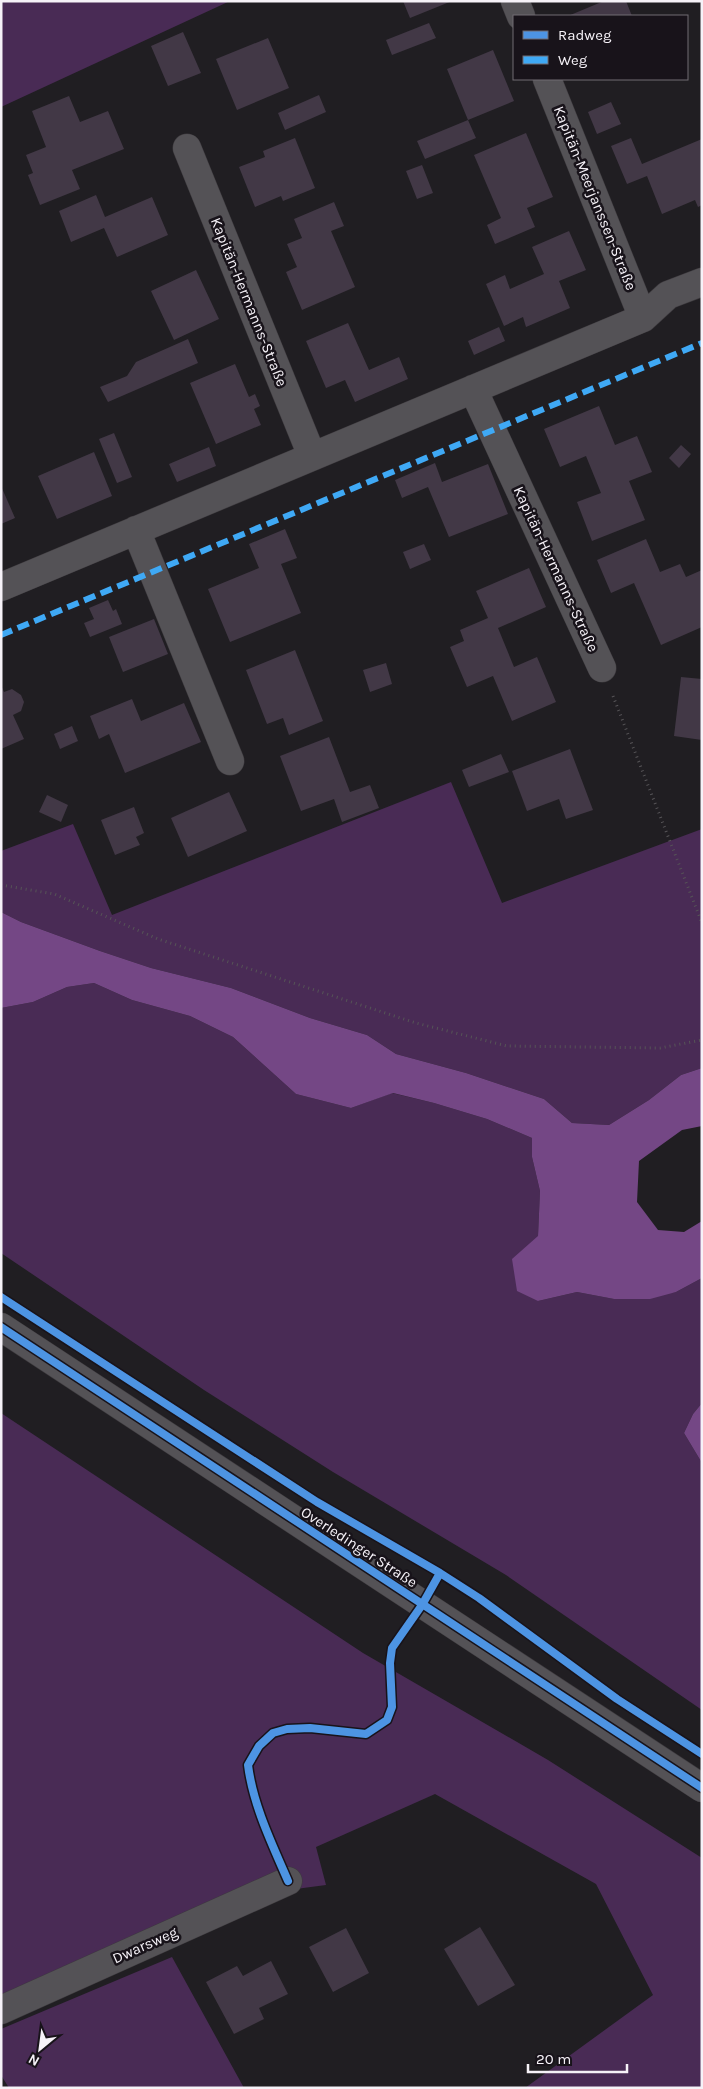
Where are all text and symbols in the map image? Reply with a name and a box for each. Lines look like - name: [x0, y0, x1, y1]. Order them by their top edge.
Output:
- legend: [513, 15, 688, 80]
- text: Radweg: [558, 26, 612, 44]
- text: Weg: [558, 51, 588, 69]
- street label: Kapitän-Meerjanssen-Straße: [550, 103, 640, 293]
- street label: Kapitän-Hermanns-Straße: [207, 215, 291, 389]
- street label: Kapitän-Hermanns-Straße: [510, 483, 602, 655]
- street label: Overledinger Straße: [297, 1503, 421, 1591]
- street label: Dwarsweg: [110, 1922, 181, 1967]
- north arrow: [15, 2024, 65, 2074]
- scale bar: [528, 2042, 627, 2074]
- text: N: [25, 2050, 42, 2070]
- text: 20 m: [536, 2050, 571, 2068]

